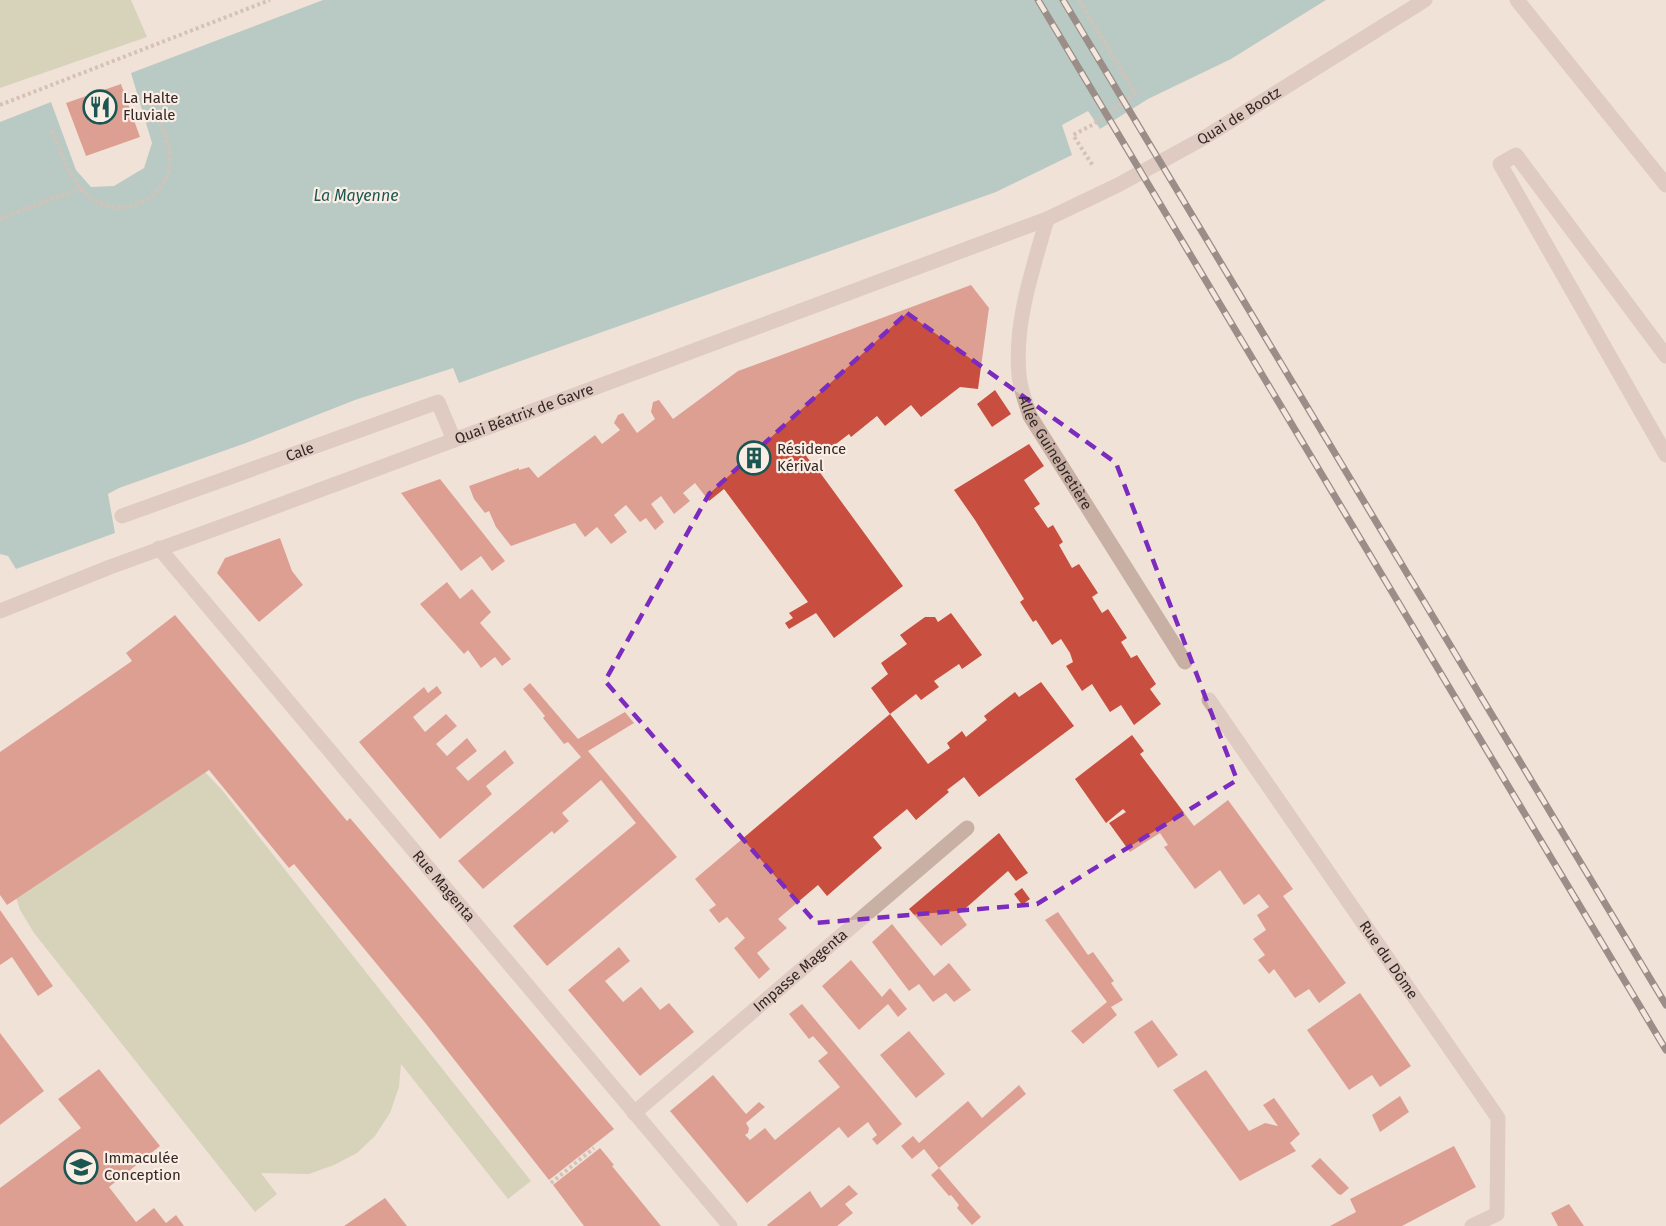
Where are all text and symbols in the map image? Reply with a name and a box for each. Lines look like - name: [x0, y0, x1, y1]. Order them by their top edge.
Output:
- street label: Quai de Bootz: [1194, 83, 1284, 149]
- restaurant icon: La Halte Fluviale: [82, 89, 118, 125]
- place label: La Halte Fluviale: [123, 89, 178, 124]
- water label: La Mayenne: [314, 186, 398, 205]
- street label: Quai Béatrix de Gavre: [452, 380, 596, 448]
- street label: Allée Guinebretière: [1015, 393, 1096, 513]
- street label: Cale: [283, 439, 316, 465]
- building icon: Résidence Kérival: [736, 440, 772, 476]
- place label: Résidence Kérival: [777, 440, 846, 475]
- street label: Rue Magenta: [409, 847, 479, 925]
- street label: Rue du Dôme: [1355, 917, 1422, 1003]
- street label: Impasse Magenta: [750, 925, 851, 1016]
- school or university icon: Immaculée Conception: [63, 1149, 99, 1185]
- place label: Immaculée Conception: [104, 1149, 181, 1184]

